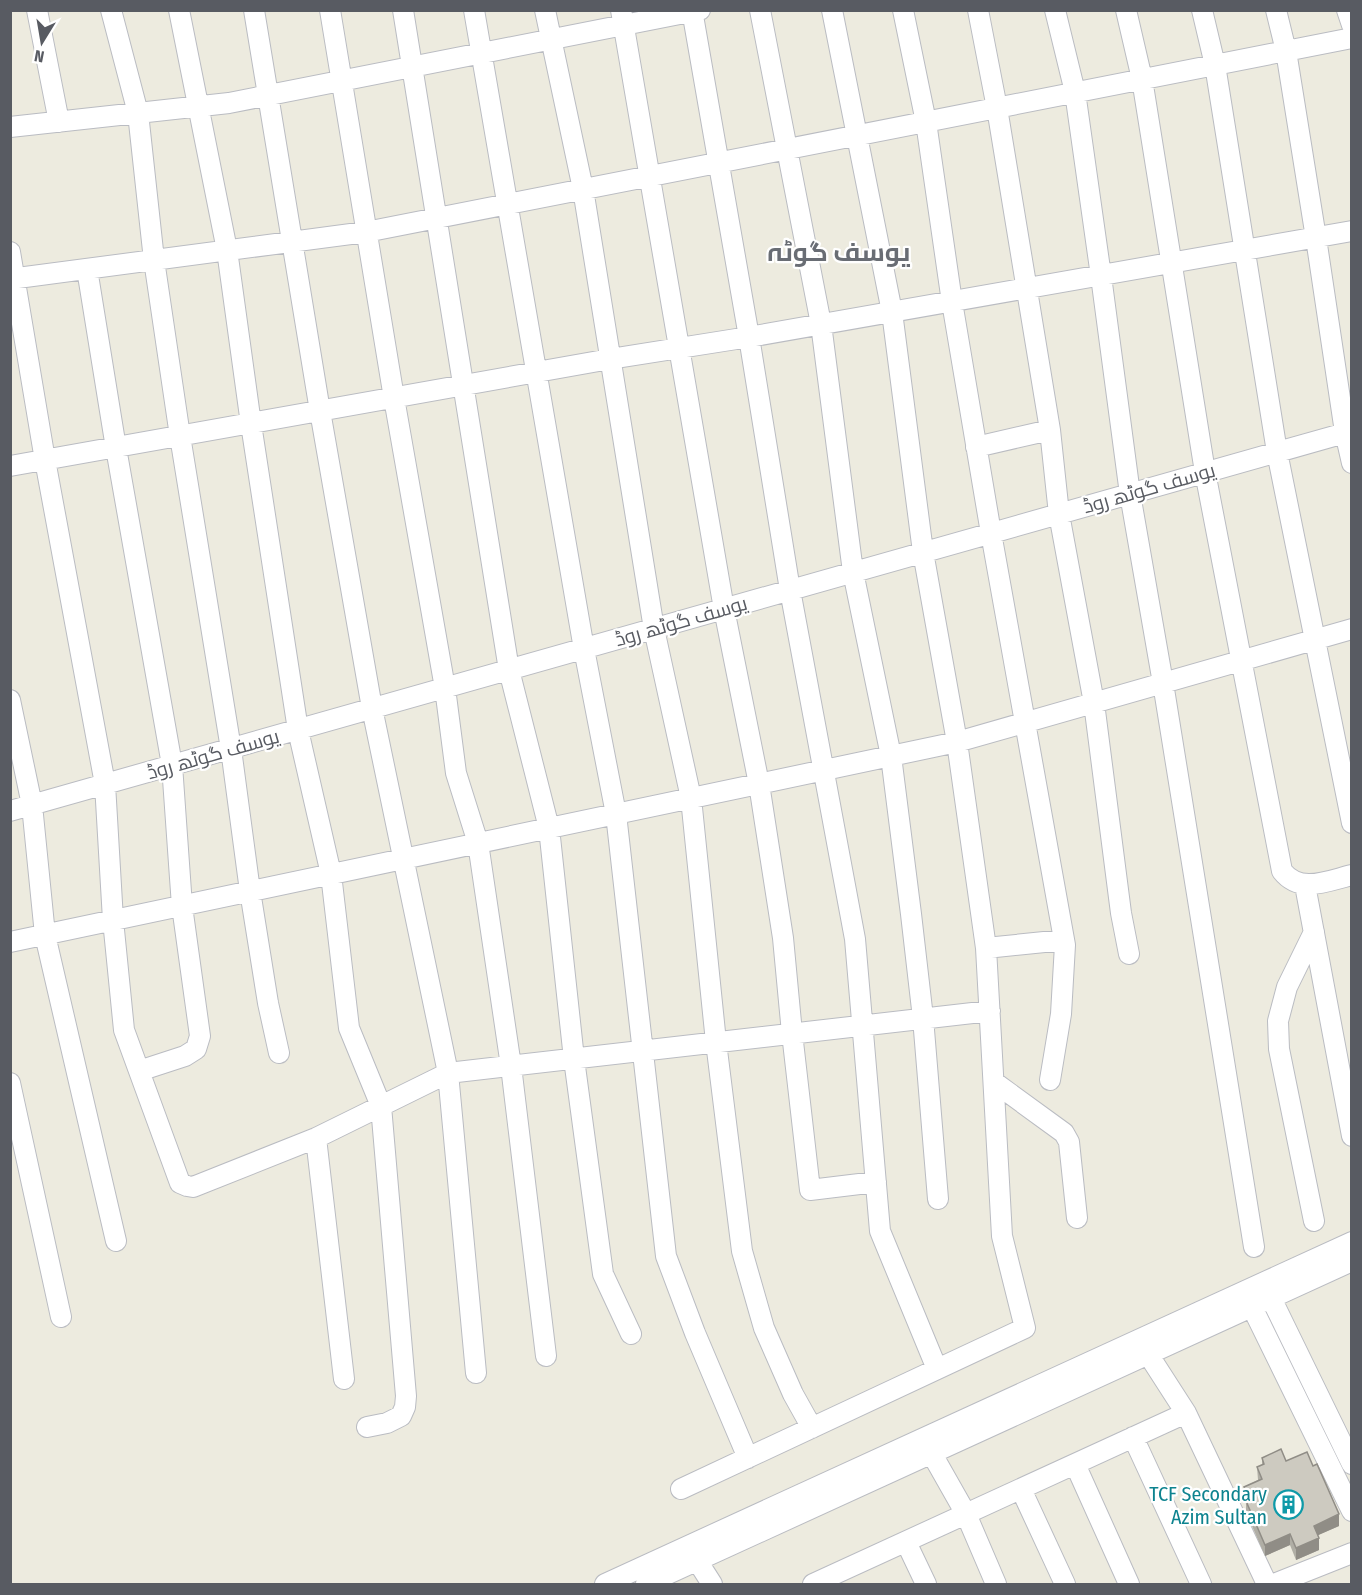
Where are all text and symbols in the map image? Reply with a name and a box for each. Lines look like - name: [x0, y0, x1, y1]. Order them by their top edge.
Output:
- north arrow: [12, 12, 72, 72]
- text: N: [33, 46, 46, 66]
- district label: یوسف گوٹہ: [768, 237, 911, 268]
- street label: یوسف گوٹھ روڈ: [1080, 457, 1219, 518]
- street label: یوسف گوٹھ روڈ: [612, 590, 751, 651]
- street label: یوسف گوٹھ روڈ: [144, 723, 283, 784]
- place label: TCF Secondary Azim Sultan: [1149, 1482, 1267, 1529]
- building icon: TCF Secondary Azim Sultan: [1272, 1489, 1304, 1521]

